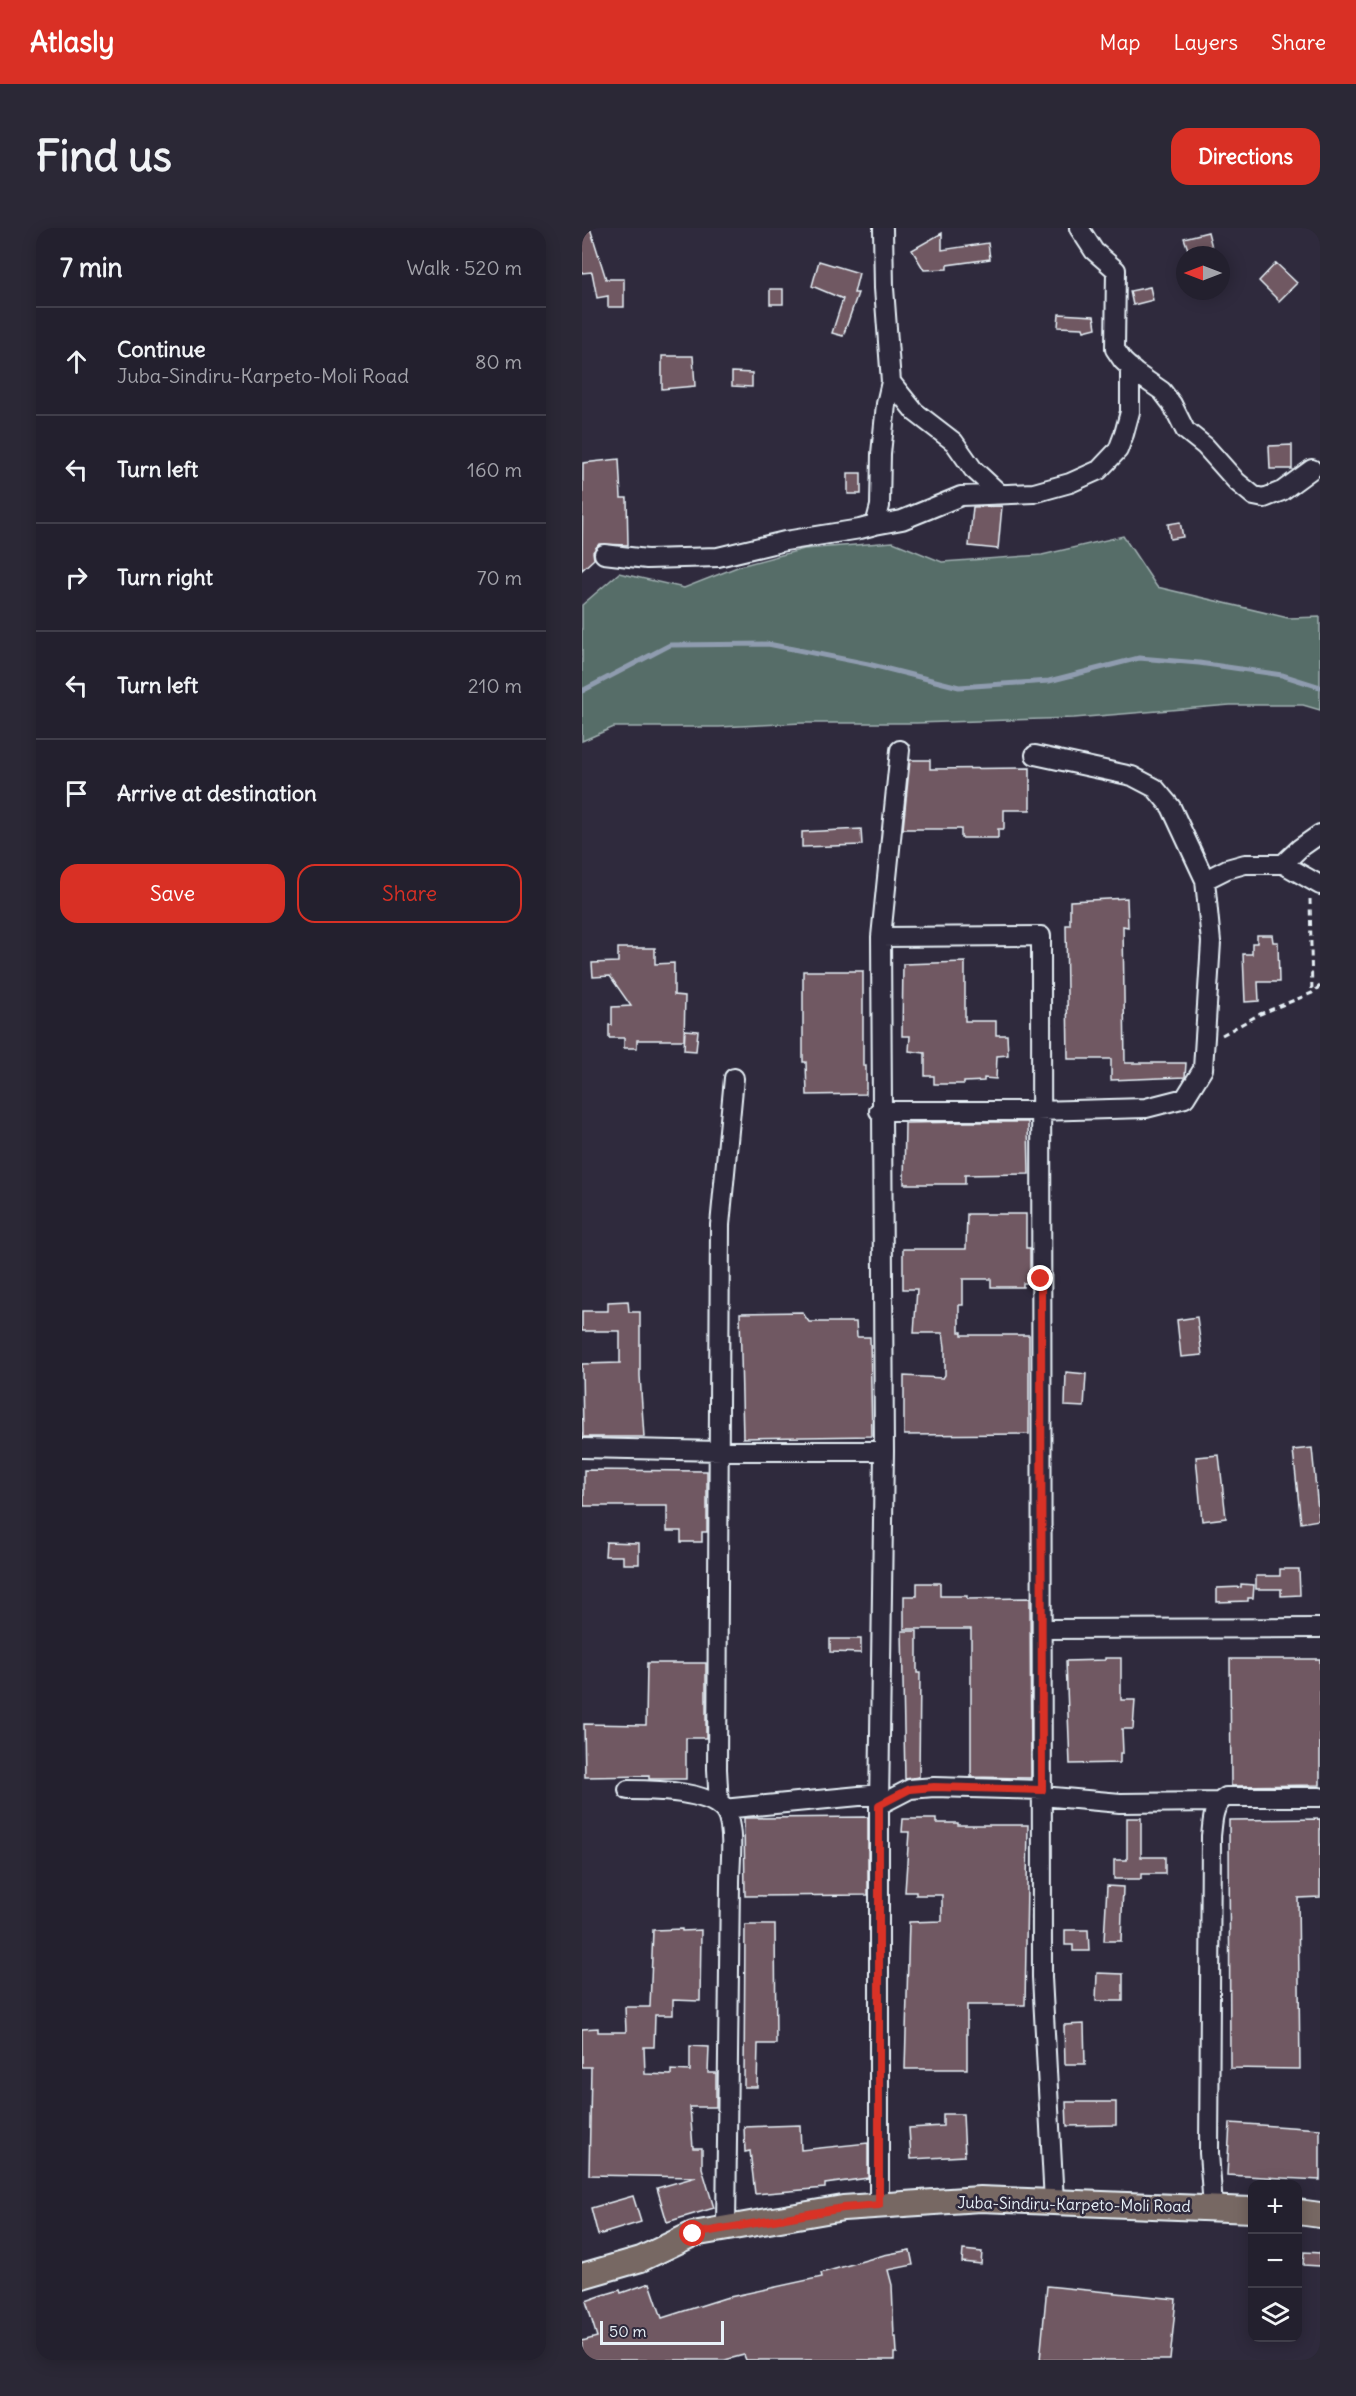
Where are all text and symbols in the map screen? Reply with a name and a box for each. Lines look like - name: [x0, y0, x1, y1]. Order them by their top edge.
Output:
- text: Atlasly: [30, 24, 114, 60]
- text: Map: [1100, 29, 1140, 56]
- text: Layers: [1173, 29, 1238, 56]
- text: Share: [1271, 29, 1326, 56]
- button: Directions: [1171, 128, 1320, 185]
- text: Find us: [36, 130, 172, 182]
- north arrow: [1176, 246, 1230, 300]
- text: 7 min: [60, 251, 123, 284]
- text: Walk · 520 m: [407, 255, 522, 280]
- text: Continue: [117, 335, 206, 363]
- icon: ahead: [60, 345, 93, 378]
- text: 80 m: [475, 349, 522, 374]
- text: Juba-Sindiru-Karpeto-Moli Road: [117, 363, 409, 388]
- icon: left: [60, 453, 93, 486]
- text: Turn left: [117, 455, 198, 483]
- text: 160 m: [467, 457, 522, 482]
- icon: right: [60, 561, 93, 594]
- text: Turn right: [117, 563, 213, 591]
- text: 70 m: [477, 565, 522, 590]
- icon: left: [60, 669, 93, 702]
- text: Turn left: [117, 671, 198, 699]
- text: 210 m: [468, 673, 522, 698]
- icon: arrive: [60, 777, 93, 810]
- text: Arrive at destination: [117, 779, 317, 807]
- button: Save: [60, 864, 285, 923]
- button: Share: [297, 864, 522, 923]
- route end: [1027, 1265, 1053, 1291]
- map controls: [1248, 2180, 1302, 2342]
- button: +: [1248, 2180, 1302, 2234]
- street label: Juba-Sindiru-Karpeto-Moli Road: [957, 2192, 1191, 2216]
- route start: [679, 2220, 705, 2246]
- button: −: [1248, 2234, 1302, 2288]
- button: layers: [1248, 2288, 1302, 2342]
- scale bar: [600, 2318, 724, 2346]
- text: 50 m: [609, 2321, 647, 2341]

